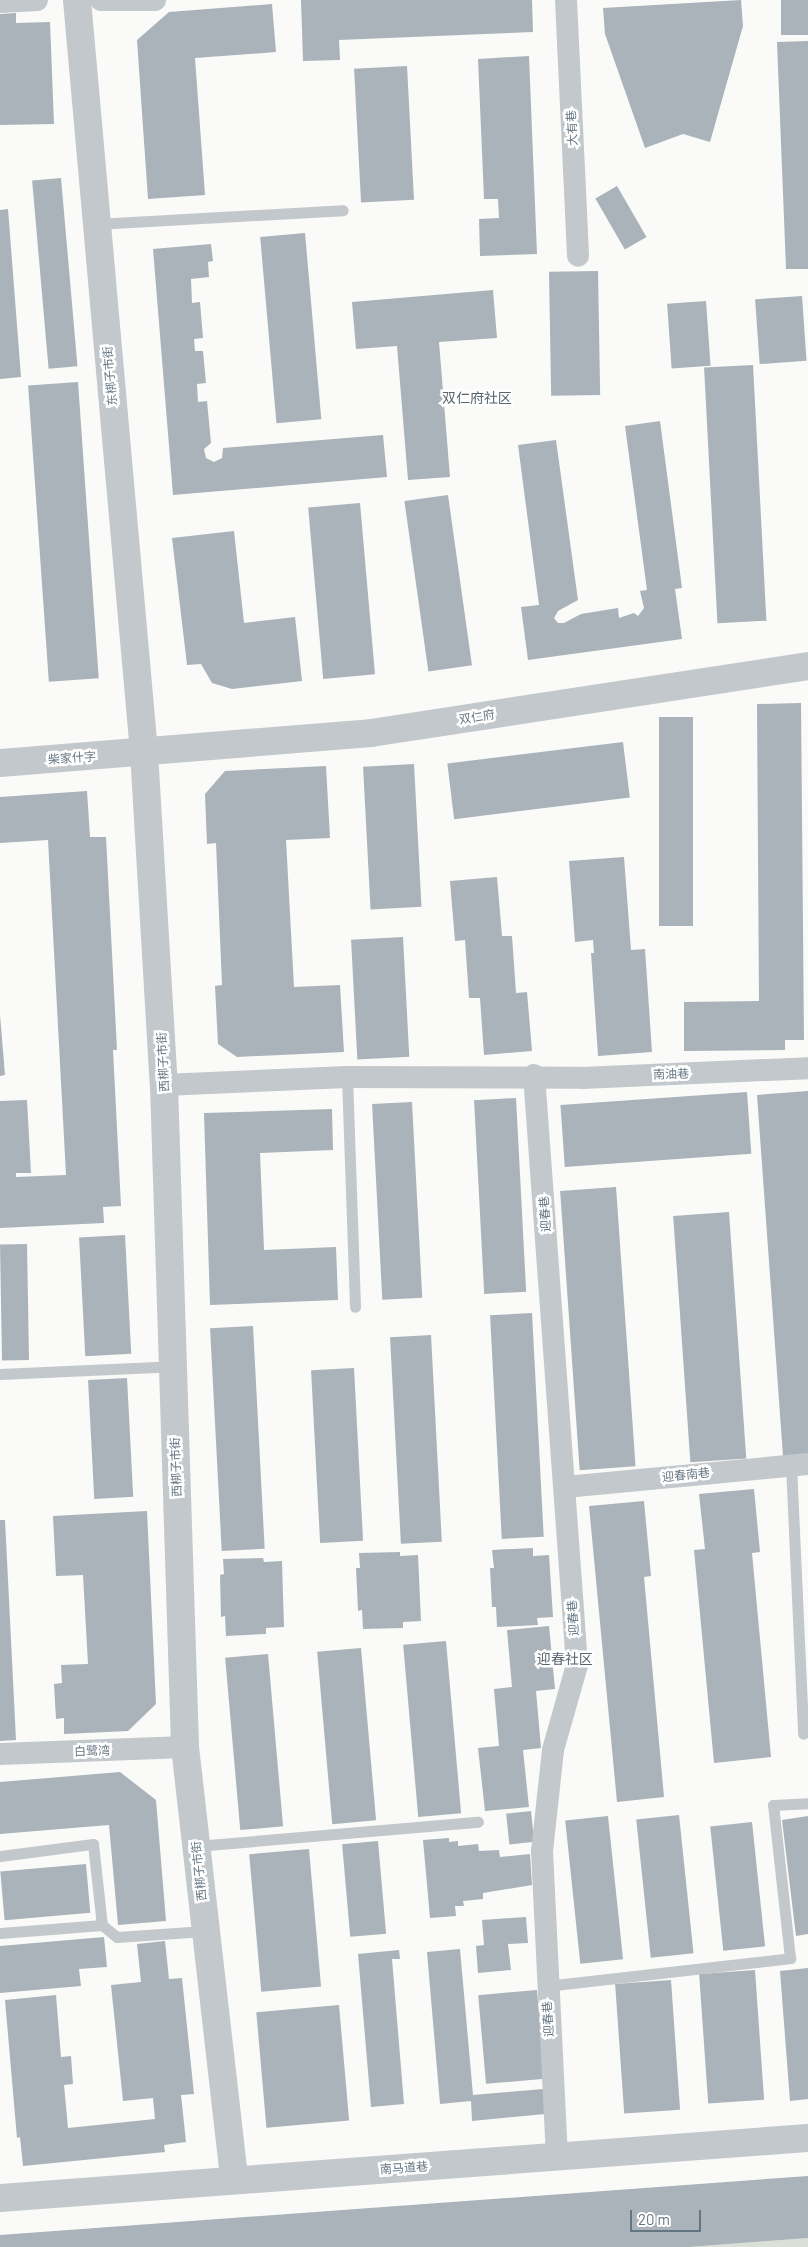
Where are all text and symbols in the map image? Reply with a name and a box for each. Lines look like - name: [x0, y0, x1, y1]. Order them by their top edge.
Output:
- street label: 大有巷: [564, 110, 580, 146]
- street label: 东梆子市街: [100, 345, 120, 407]
- district label: 双仁府社区: [442, 390, 512, 406]
- street label: 双仁府: [458, 707, 496, 727]
- street label: 柴家什字: [48, 749, 96, 767]
- street label: 西梆子市街: [154, 1032, 172, 1092]
- street label: 南油巷: [653, 1066, 689, 1082]
- street label: 迎春巷: [537, 1196, 553, 1232]
- street label: 西梆子市街: [168, 1437, 184, 1497]
- street label: 迎春南巷: [661, 1465, 711, 1485]
- street label: 迎春巷: [565, 1600, 581, 1636]
- district label: 迎春社区: [537, 1651, 593, 1667]
- street label: 白鹭湾: [74, 1743, 110, 1759]
- street label: 西梆子市街: [189, 1840, 209, 1902]
- street label: 迎春巷: [540, 2001, 556, 2037]
- street label: 南马道巷: [380, 2159, 428, 2177]
- scale bar: [633, 2200, 704, 2232]
- text: 20 m: [638, 2210, 670, 2228]

